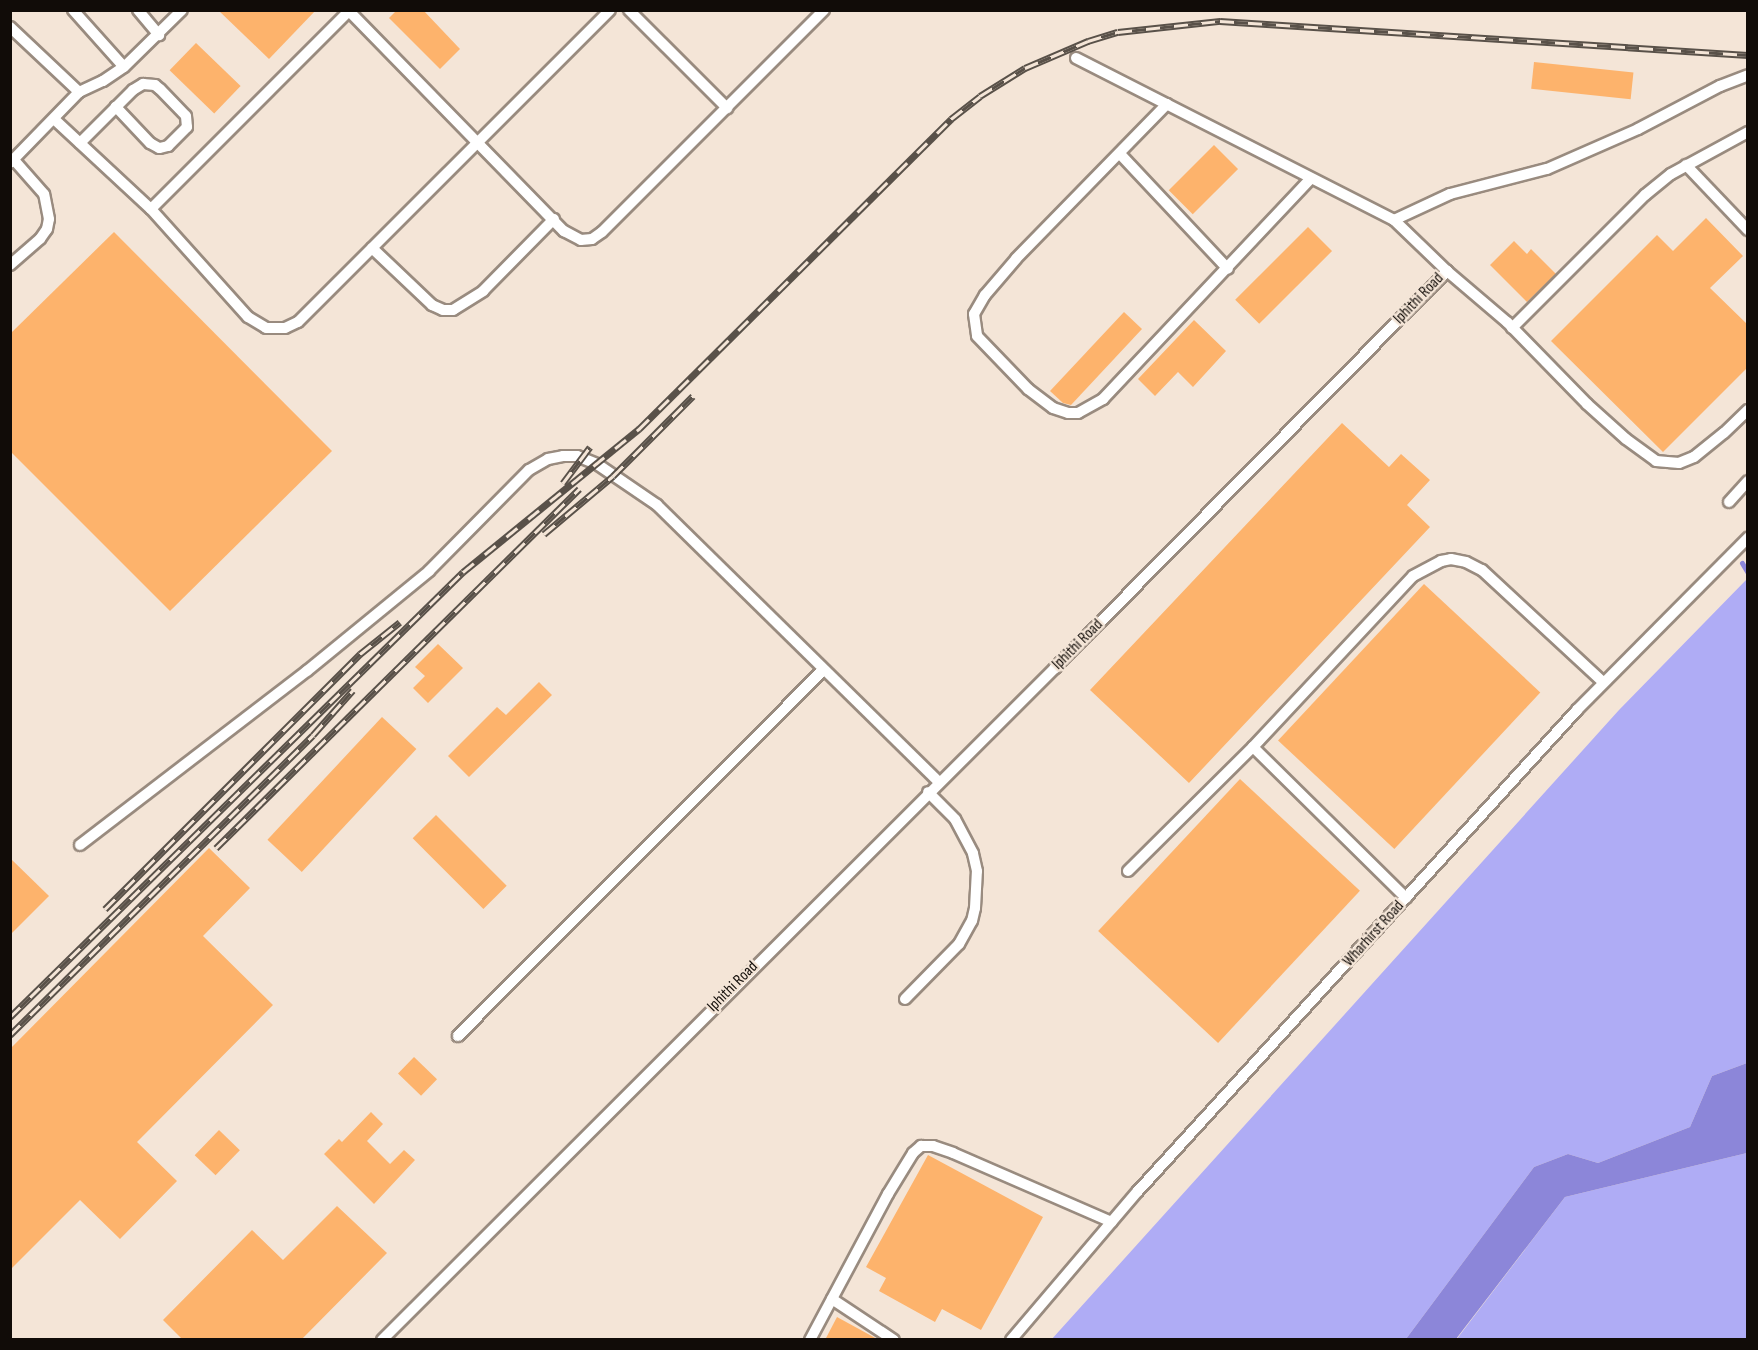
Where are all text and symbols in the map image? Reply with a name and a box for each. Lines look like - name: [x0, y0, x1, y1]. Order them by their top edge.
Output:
- street label: Iphithi Road: [1390, 269, 1448, 329]
- street label: Iphithi Road: [1049, 616, 1107, 674]
- street label: Wharhirst Road: [1339, 897, 1409, 971]
- street label: Iphithi Road: [704, 958, 762, 1016]

